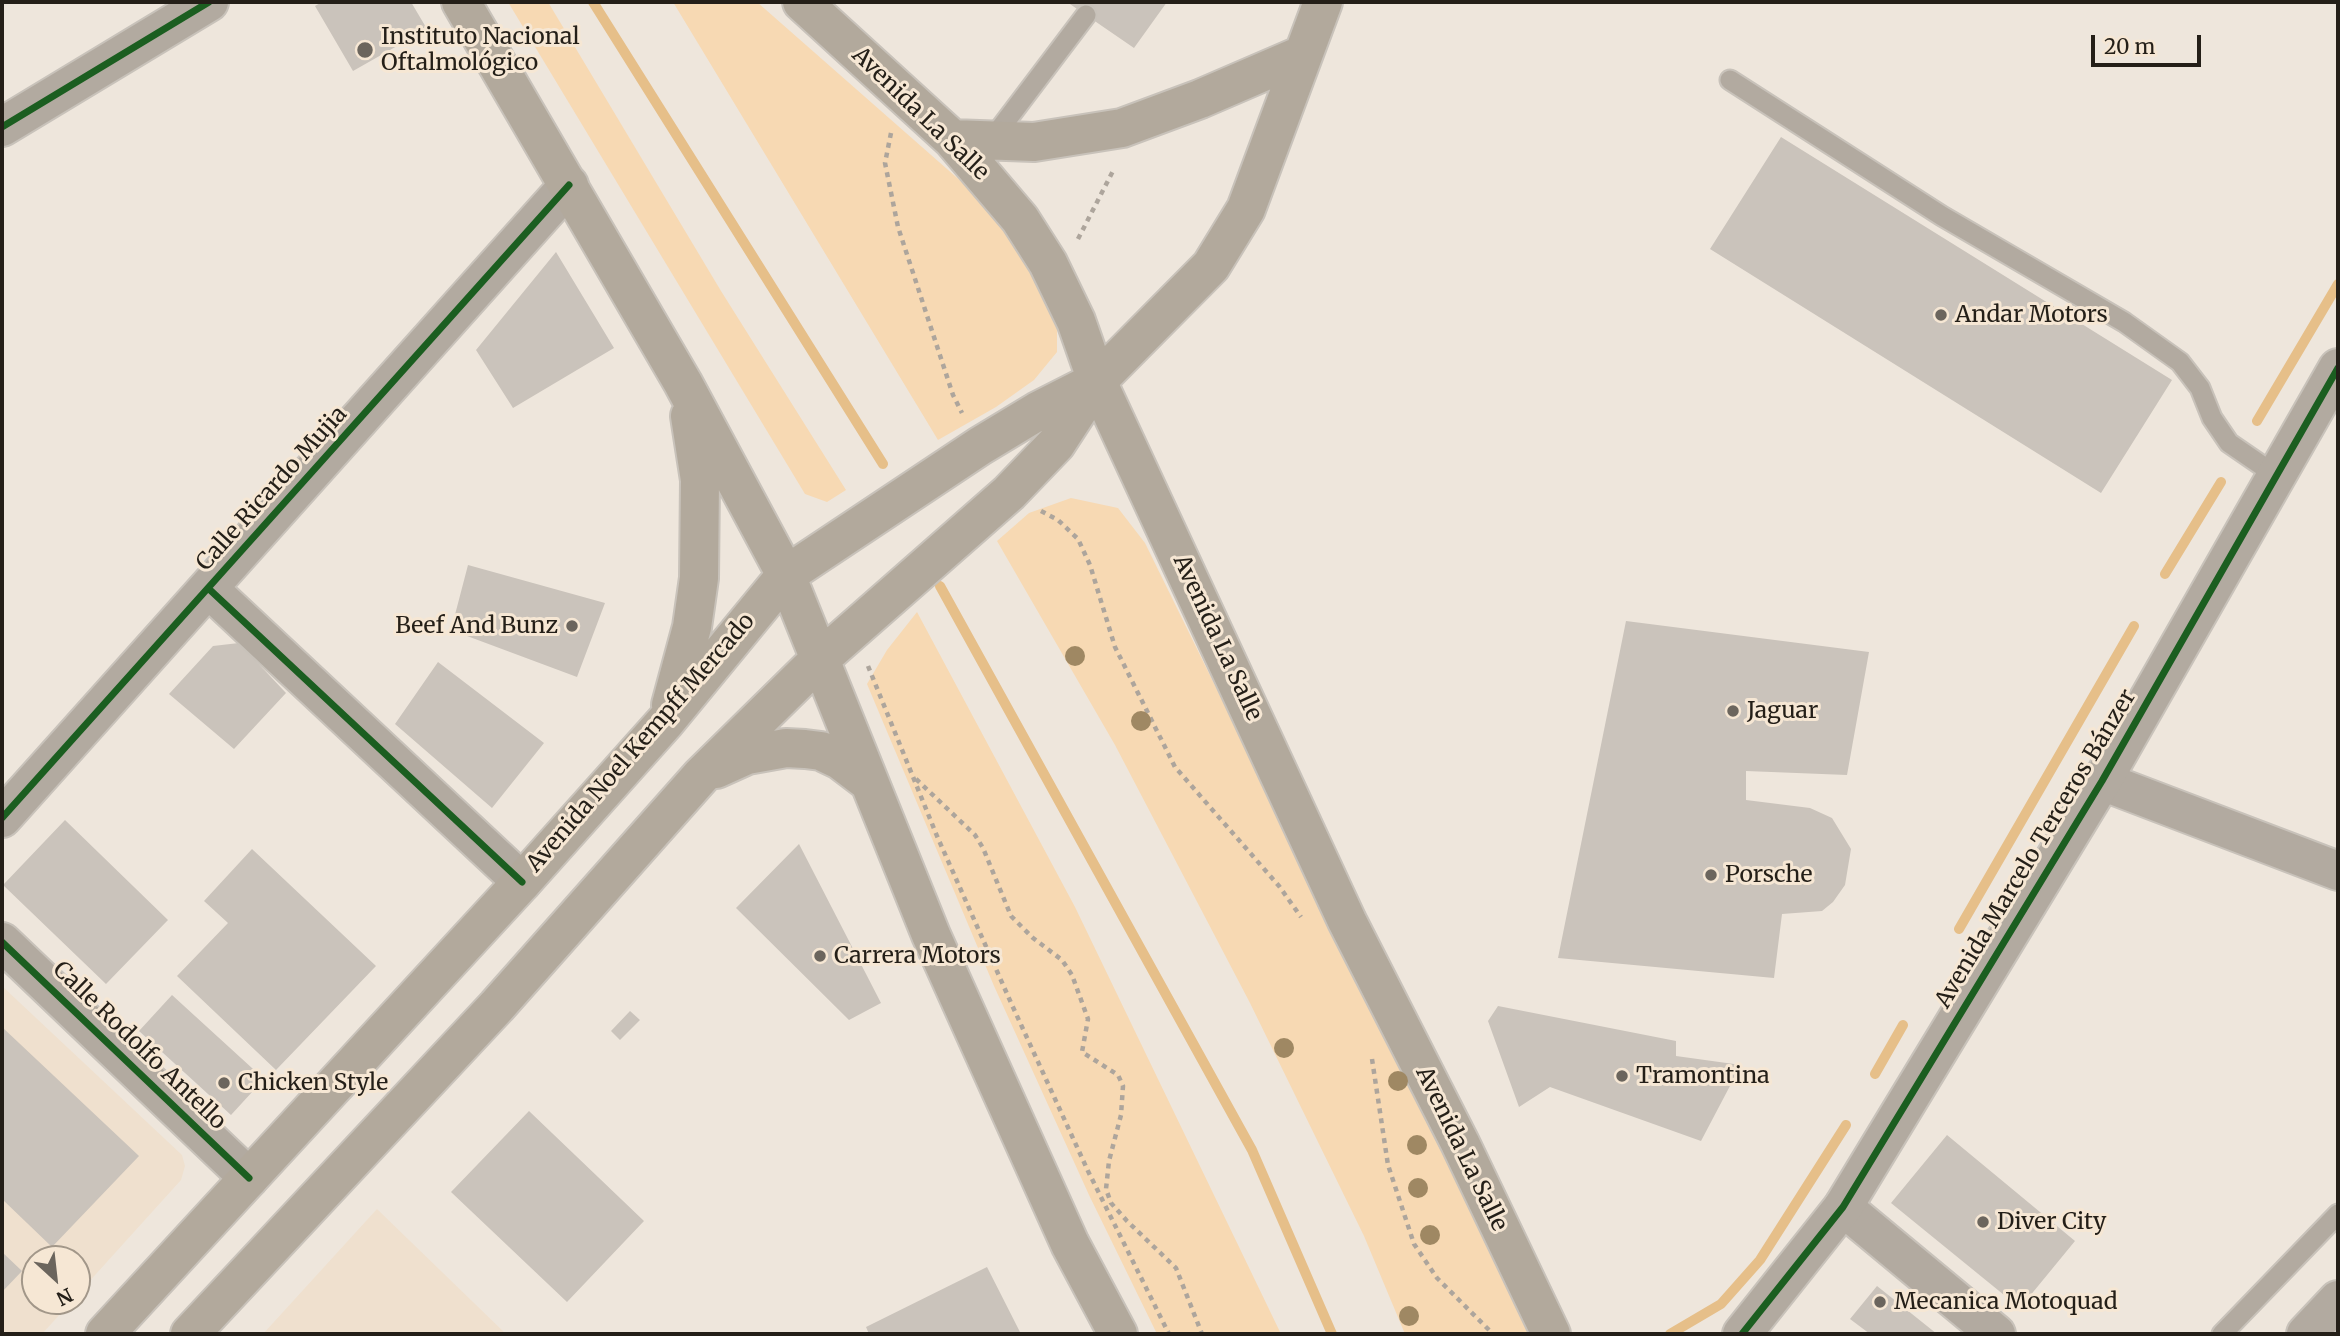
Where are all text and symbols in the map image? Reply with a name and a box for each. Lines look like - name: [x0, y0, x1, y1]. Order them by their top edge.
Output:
- scale bar: [2095, 21, 2205, 65]
- place label: Instituto Nacional Oftalmológico: [381, 23, 580, 77]
- text: 20 m: [2104, 33, 2155, 60]
- marker: Instituto Nacional Oftalmológico: [355, 40, 375, 60]
- street label: Avenida La Salle: [846, 42, 994, 186]
- place label: Andar Motors: [1955, 301, 2108, 329]
- marker: Andar Motors: [1933, 307, 1949, 323]
- street label: Calle Ricardo Mujia: [191, 401, 353, 577]
- street label: Avenida La Salle: [1167, 551, 1267, 725]
- street label: Avenida Noel Kempff Mercado: [521, 608, 761, 878]
- place label: Beef And Bunz: [395, 612, 558, 640]
- marker: Beef And Bunz: [564, 618, 580, 634]
- street label: Avenida Marcelo Terceros Bánzer: [1930, 685, 2142, 1013]
- place label: Jaguar: [1747, 697, 1818, 725]
- marker: Jaguar: [1725, 703, 1741, 719]
- place label: Porsche: [1725, 861, 1813, 889]
- marker: Porsche: [1703, 867, 1719, 883]
- place label: Carrera Motors: [834, 942, 1001, 970]
- marker: Carrera Motors: [812, 948, 828, 964]
- street label: Calle Rodolfo Antello: [47, 956, 231, 1136]
- street label: Avenida La Salle: [1409, 1062, 1513, 1236]
- place label: Tramontina: [1636, 1062, 1770, 1090]
- marker: Tramontina: [1614, 1068, 1630, 1084]
- place label: Chicken Style: [238, 1069, 388, 1097]
- marker: Chicken Style: [216, 1075, 232, 1091]
- place label: Diver City: [1997, 1208, 2106, 1236]
- marker: Diver City: [1975, 1214, 1991, 1230]
- north arrow: [21, 1245, 91, 1315]
- text: N: [52, 1283, 77, 1311]
- place label: Mecanica Motoquad: [1894, 1288, 2118, 1316]
- marker: Mecanica Motoquad: [1872, 1294, 1888, 1310]

